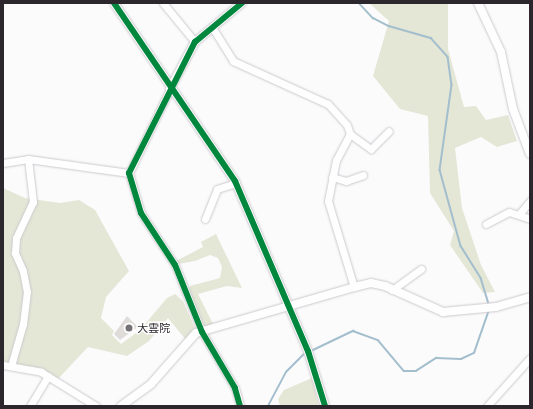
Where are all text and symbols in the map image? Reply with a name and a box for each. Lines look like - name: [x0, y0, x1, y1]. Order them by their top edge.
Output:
- place label: 大雲院: [137, 321, 170, 335]
- marker: 大雲院: [124, 323, 134, 333]

